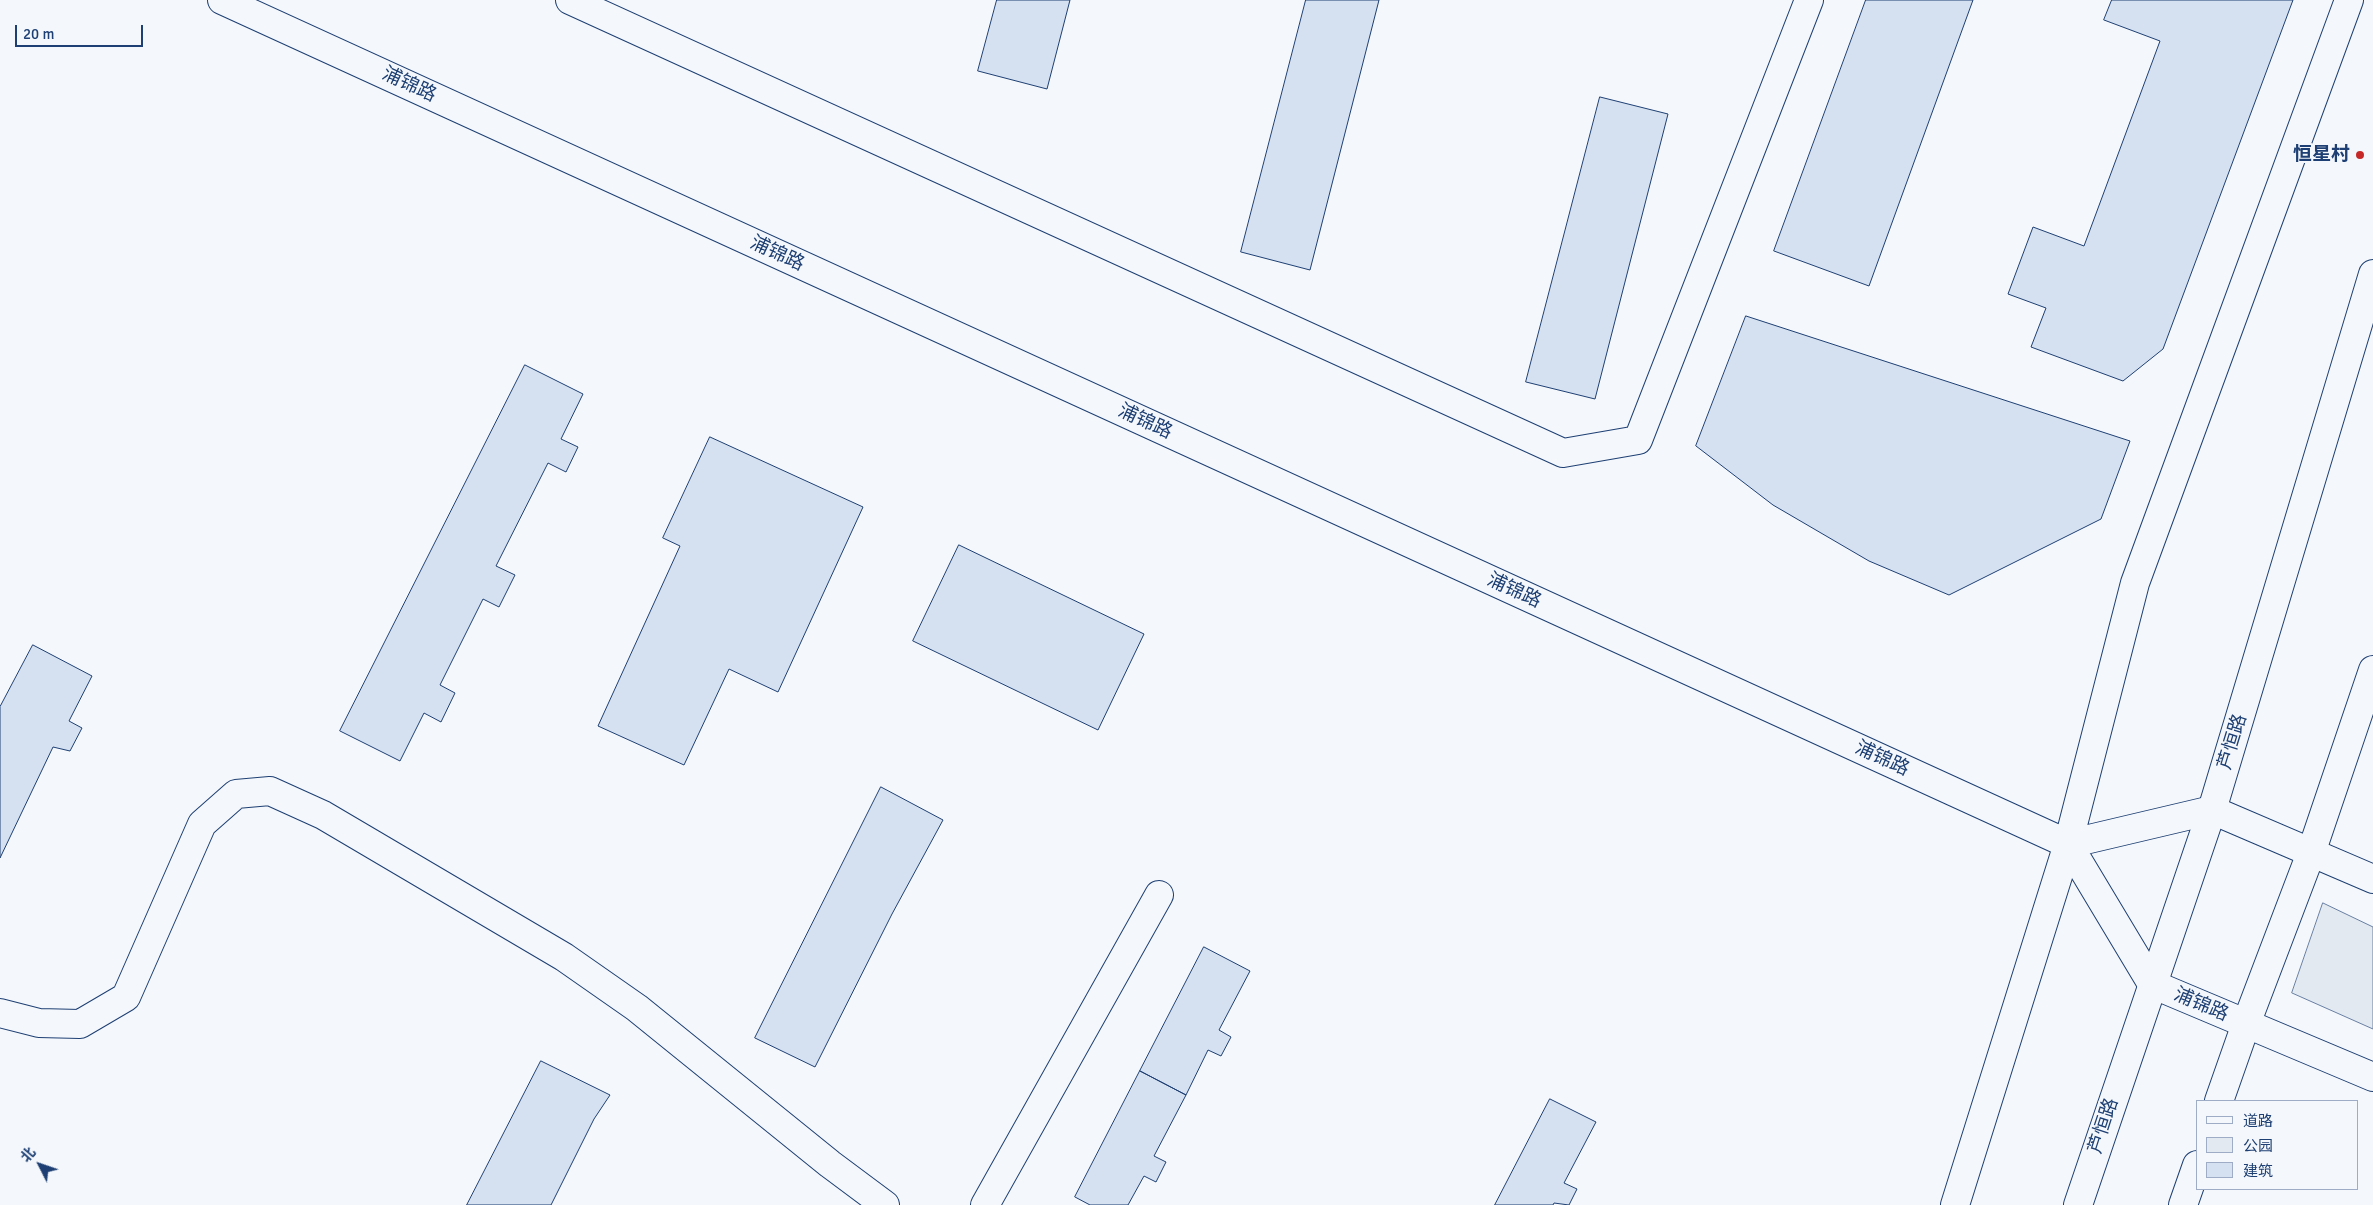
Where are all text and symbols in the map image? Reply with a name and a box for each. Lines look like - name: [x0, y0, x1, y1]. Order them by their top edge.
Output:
- scale bar: [18, 15, 145, 47]
- text: 20 m: [23, 25, 54, 43]
- street label: 浦锦路: [378, 63, 440, 107]
- place label: 恒星村: [2293, 144, 2350, 166]
- marker: 恒星村: [2354, 149, 2366, 161]
- street label: 浦锦路: [746, 232, 808, 276]
- street label: 浦锦路: [1114, 400, 1176, 444]
- street label: 浦锦路: [1483, 569, 1545, 613]
- street label: 芦恒路: [2214, 711, 2252, 773]
- street label: 浦锦路: [1851, 737, 1913, 781]
- street label: 浦锦路: [2170, 983, 2232, 1027]
- street label: 芦恒路: [2084, 1095, 2124, 1157]
- legend: [2196, 1100, 2358, 1190]
- text: 道路: [2243, 1112, 2273, 1130]
- text: 公园: [2243, 1137, 2273, 1155]
- north arrow: [15, 1140, 65, 1190]
- text: 北: [17, 1144, 39, 1166]
- text: 建筑: [2243, 1162, 2273, 1180]

